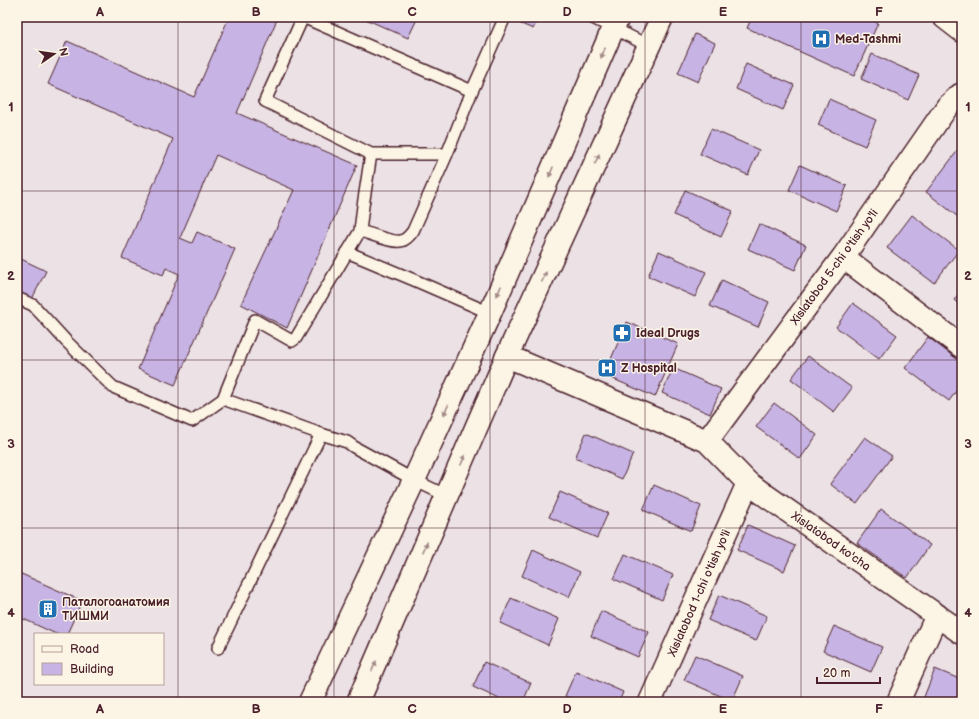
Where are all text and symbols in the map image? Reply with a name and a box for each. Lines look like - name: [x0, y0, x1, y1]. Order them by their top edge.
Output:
- text: A: [95, 4, 104, 20]
- text: B: [251, 4, 261, 20]
- text: C: [407, 4, 417, 20]
- text: D: [562, 4, 572, 20]
- text: E: [719, 4, 728, 20]
- text: F: [875, 4, 883, 20]
- hospital icon: Med-Tashmi: [810, 28, 832, 50]
- place label: Med-Tashmi: [835, 32, 901, 47]
- north arrow: [34, 34, 74, 74]
- text: N: [56, 46, 71, 57]
- one-way arrow: [600, 47, 606, 58]
- text: 1: [8, 99, 14, 115]
- text: 1: [965, 99, 971, 115]
- one-way arrow: [594, 153, 600, 165]
- one-way arrow: [548, 166, 554, 178]
- street label: Xislatobod 5-chi o'tish yo'li: [787, 206, 882, 329]
- text: 2: [7, 268, 15, 284]
- text: 2: [964, 268, 972, 284]
- one-way arrow: [541, 271, 547, 283]
- one-way arrow: [496, 286, 502, 297]
- pharmacy icon: Ideal Drugs: [611, 322, 633, 344]
- place label: Ideal Drugs: [636, 326, 700, 341]
- hospital icon: Z Hospital: [596, 357, 618, 379]
- place label: Z Hospital: [621, 361, 677, 376]
- one-way arrow: [443, 404, 449, 415]
- text: 3: [7, 436, 15, 452]
- text: 3: [964, 436, 972, 452]
- one-way arrow: [460, 454, 466, 466]
- street label: Xislatobod ko'cha: [787, 508, 873, 574]
- street label: Xislatobod 1-chi o'tish yo'li: [664, 527, 734, 660]
- one-way arrow: [422, 541, 428, 552]
- place label: Паталогоанатомия ТИШМИ: [62, 595, 170, 624]
- building icon: Паталогоанатомия ТИШМИ: [37, 598, 59, 620]
- text: 4: [7, 605, 15, 621]
- text: 4: [964, 605, 972, 621]
- legend: [34, 633, 164, 685]
- text: Road: [70, 642, 99, 657]
- scale bar: [817, 659, 880, 685]
- one-way arrow: [371, 660, 377, 672]
- text: Building: [70, 662, 114, 677]
- text: 20 m: [823, 666, 850, 681]
- text: A: [95, 701, 104, 717]
- text: B: [251, 701, 261, 717]
- text: C: [407, 701, 417, 717]
- text: D: [562, 701, 572, 717]
- text: E: [719, 701, 728, 717]
- text: F: [875, 701, 883, 717]

